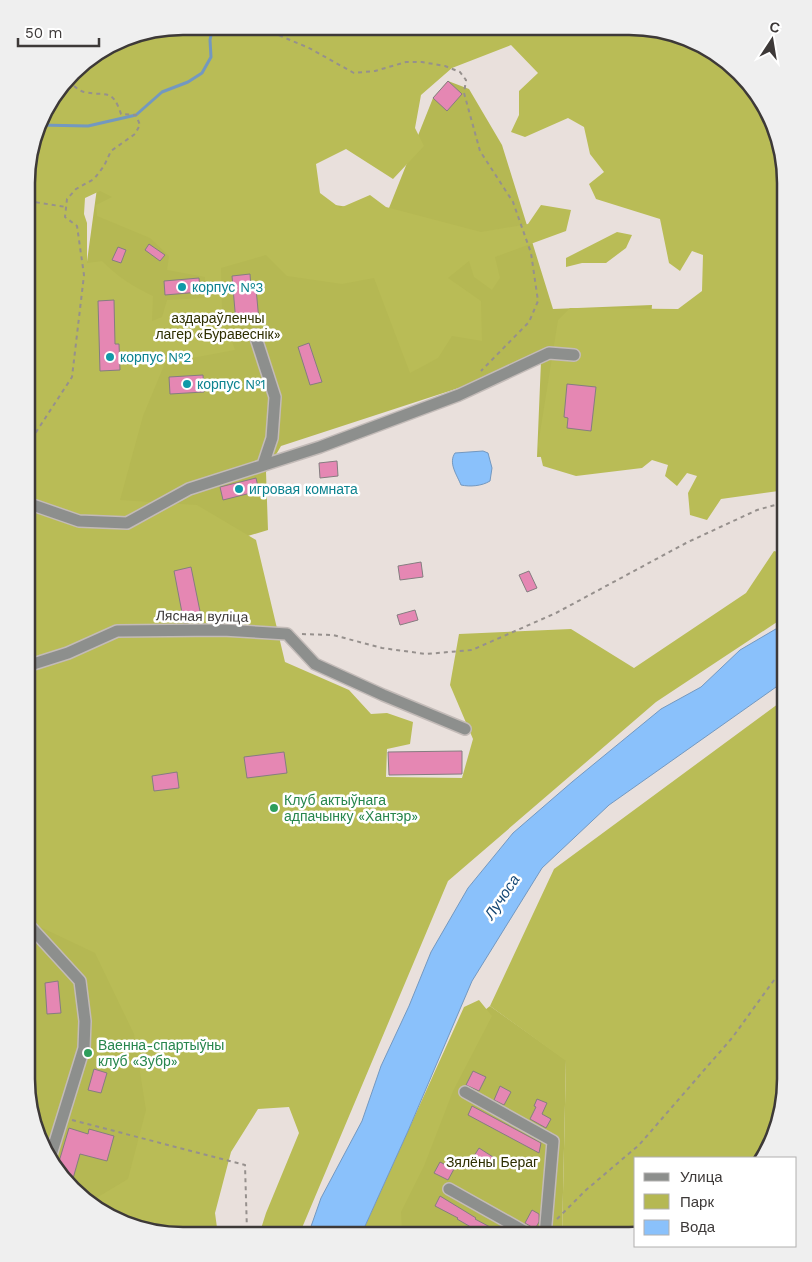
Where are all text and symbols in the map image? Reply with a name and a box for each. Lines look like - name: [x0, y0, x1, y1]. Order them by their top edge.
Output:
- scale bar: [18, 15, 99, 47]
- north arrow: [747, 15, 797, 65]
- text: С: [768, 18, 781, 36]
- text: 50 m: [25, 24, 62, 42]
- place label: корпус №3: [192, 279, 264, 295]
- marker: корпус №3: [176, 281, 188, 293]
- park label: аздараўленчы лагер «Буравеснік»: [155, 310, 281, 342]
- place label: корпус №2: [120, 349, 192, 365]
- marker: корпус №2: [104, 351, 116, 363]
- place label: корпус №1: [197, 376, 266, 392]
- marker: корпус №1: [181, 378, 193, 390]
- place label: игровая комната: [249, 481, 358, 497]
- marker: игровая комната: [233, 483, 245, 495]
- street label: Лясная вуліца: [156, 607, 249, 625]
- place label: Клуб актыўнага адпачынку «Хантэр»: [284, 792, 418, 824]
- marker: Клуб актыўнага адпачынку «Хантэр»: [268, 802, 280, 814]
- water label: Лучоса: [480, 871, 523, 923]
- place label: Ваенна-спартыўны клуб «Зубр»: [98, 1037, 224, 1069]
- marker: Ваенна-спартыўны клуб «Зубр»: [82, 1047, 94, 1059]
- park label: Зялёны Бераг: [446, 1154, 538, 1170]
- legend: [634, 1157, 797, 1247]
- text: Улица: [680, 1168, 723, 1186]
- text: Парк: [680, 1193, 714, 1211]
- text: Вода: [680, 1218, 716, 1236]

